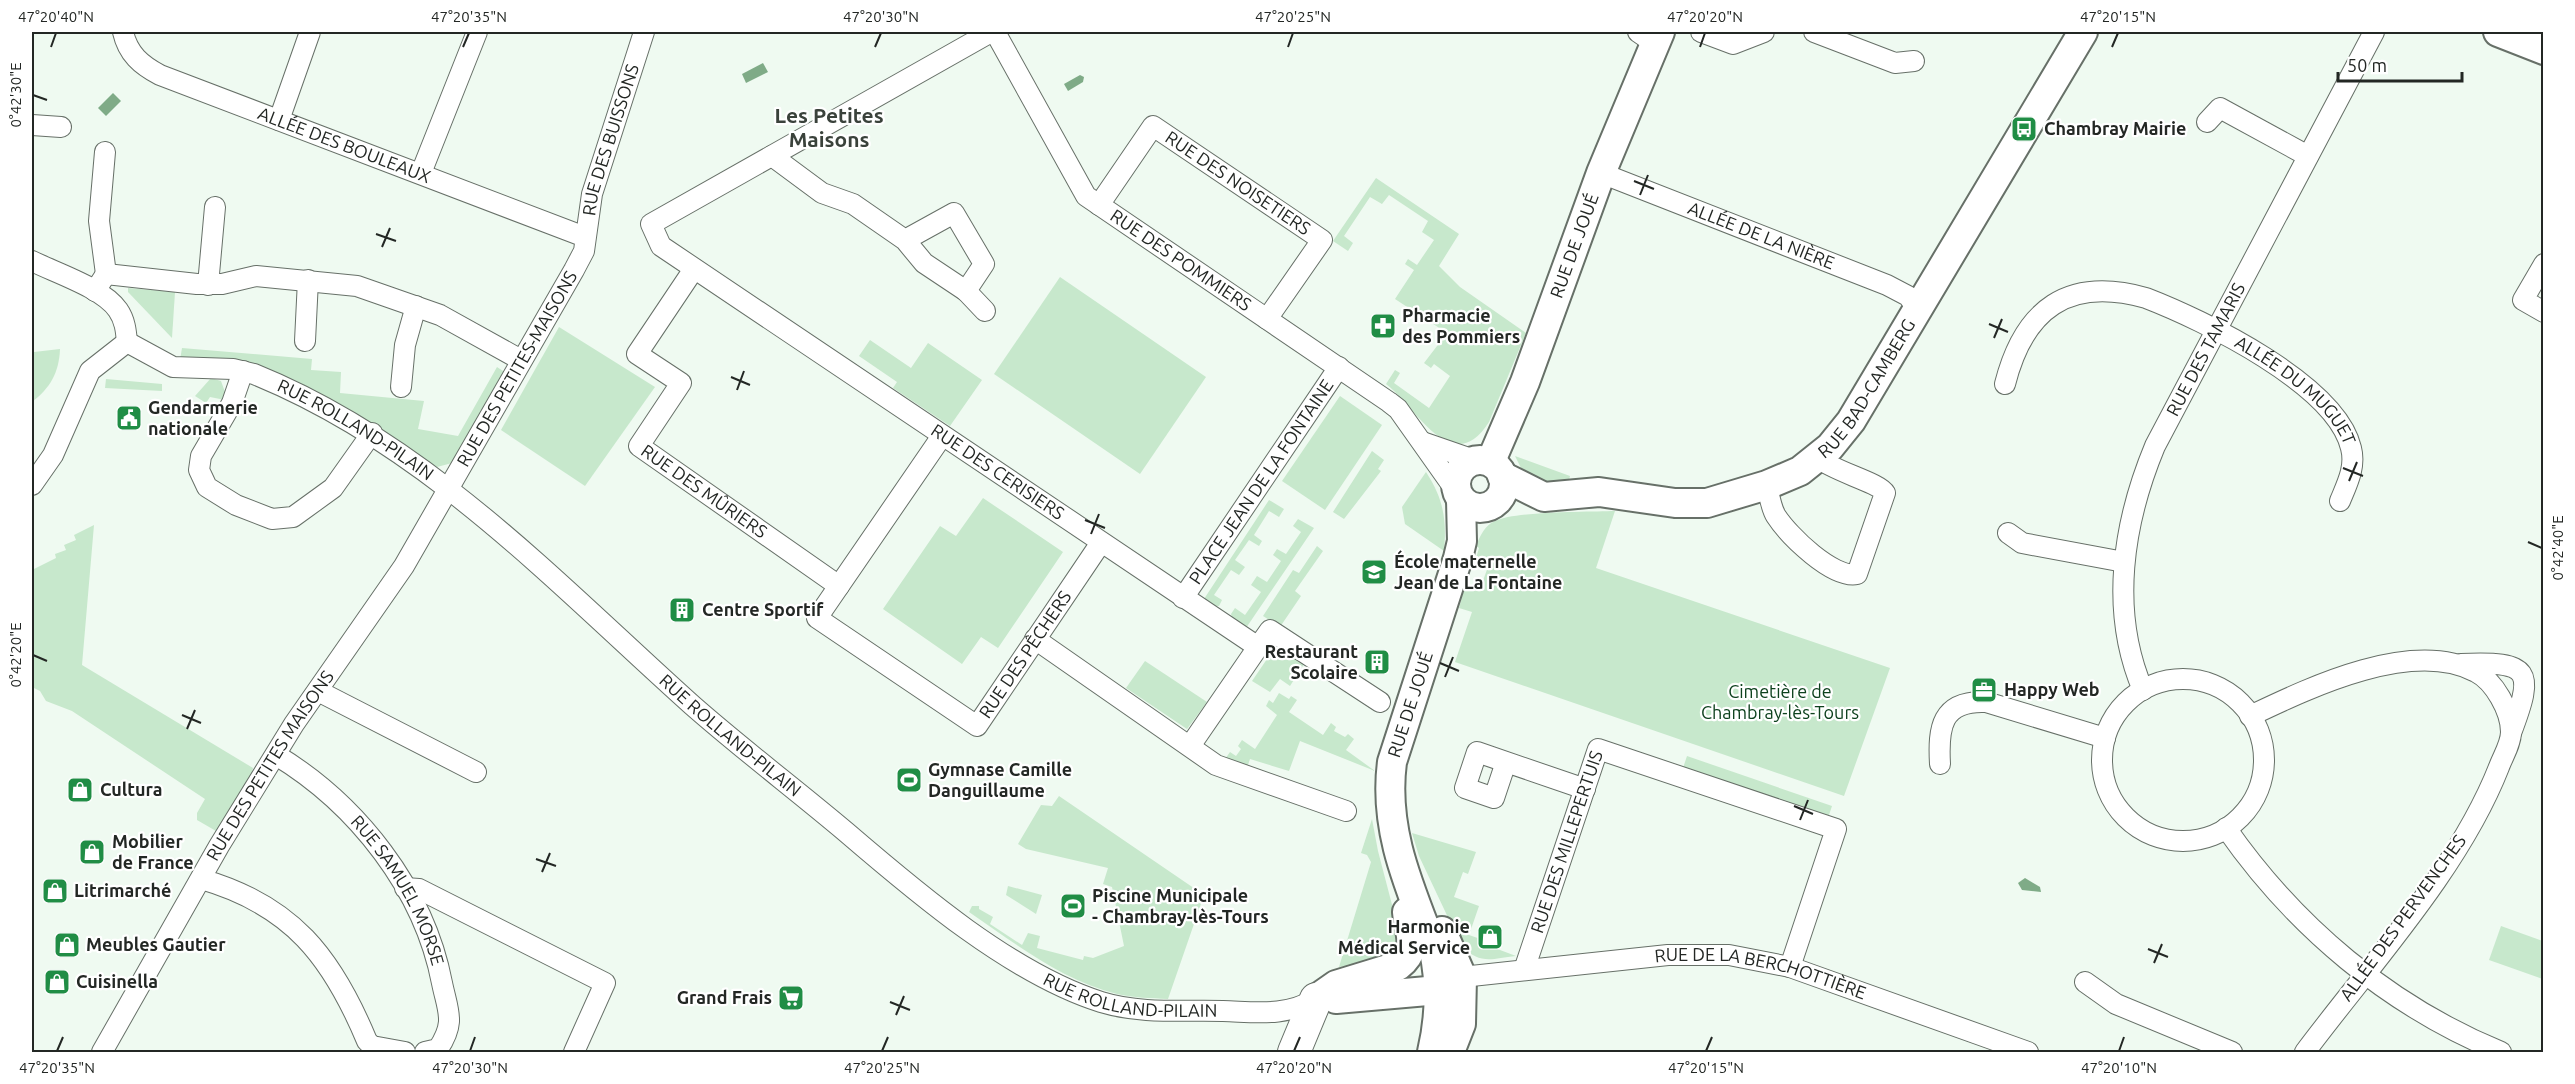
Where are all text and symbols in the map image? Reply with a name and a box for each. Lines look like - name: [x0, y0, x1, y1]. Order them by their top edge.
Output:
- text: 47°20'40"N: [18, 8, 94, 25]
- text: 47°20'35"N: [431, 8, 507, 25]
- text: 47°20'30"N: [843, 8, 919, 25]
- text: 47°20'25"N: [1255, 8, 1331, 25]
- text: 47°20'20"N: [1667, 8, 1743, 25]
- text: 47°20'15"N: [2080, 8, 2156, 25]
- scale bar: [2338, 45, 2462, 83]
- text: 50 m: [2347, 55, 2387, 75]
- street label: RUE DES BUISSONS: [578, 61, 642, 217]
- text: 0°42'30"E: [7, 62, 24, 128]
- street label: ALLÉE DES BOULEAUX: [256, 102, 434, 186]
- district label: Les Petites Maisons: [774, 103, 884, 151]
- bus stop icon: Chambray Mairie: [2009, 114, 2039, 144]
- place label: Chambray Mairie: [2044, 118, 2186, 138]
- street label: RUE DES NOISETIERS: [1162, 126, 1315, 238]
- street label: RUE DE JOUÉ: [1545, 190, 1602, 300]
- street label: ALLÉE DE LA NIÈRE: [1685, 197, 1838, 272]
- street label: RUE DES POMMIERS: [1107, 205, 1255, 314]
- street label: RUE DES PETITES-MAISONS: [452, 267, 580, 470]
- street label: RUE DES TAMARIS: [2162, 279, 2248, 419]
- place label: Pharmacie des Pommiers: [1402, 305, 1520, 346]
- pharmacy icon: Pharmacie des Pommiers: [1368, 311, 1398, 341]
- street label: RUE BAD-CAMBERG: [1814, 315, 1919, 462]
- street label: ALLÉE DU MUGUET: [2232, 331, 2360, 447]
- street label: RUE ROLLAND-PILAIN: [275, 375, 438, 484]
- street label: PLACE JEAN DE LA FONTAINE: [1184, 375, 1337, 587]
- place label: Gendarmerie nationale: [148, 397, 258, 438]
- public building icon: Gendarmerie nationale: [114, 403, 144, 433]
- street label: RUE DES CERISIERS: [928, 419, 1068, 523]
- street label: RUE DES MÛRIERS: [638, 440, 771, 541]
- text: 0°42'40"E: [2549, 515, 2566, 581]
- place label: École maternelle Jean de La Fontaine: [1394, 550, 1562, 592]
- school or university icon: École maternelle Jean de La Fontaine: [1359, 557, 1389, 587]
- street label: RUE DES PÊCHERS: [974, 587, 1074, 721]
- building icon: Centre Sportif: [667, 595, 697, 625]
- place label: Centre Sportif: [702, 599, 824, 619]
- text: 0°42'20"E: [7, 622, 24, 688]
- place label: Restaurant Scolaire: [1265, 641, 1358, 682]
- building icon: Restaurant Scolaire: [1362, 647, 1392, 677]
- street label: RUE DE JOUÉ: [1383, 649, 1436, 760]
- street label: RUE DES PETITES MAISONS: [202, 667, 337, 864]
- street label: RUE ROLLAND-PILAIN: [656, 670, 805, 800]
- office icon: Happy Web: [1969, 675, 1999, 705]
- place label: Happy Web: [2004, 679, 2100, 699]
- park label: Cimetière de Chambray-lès-Tours: [1701, 681, 1859, 722]
- street label: RUE DES MILLEPERTUIS: [1526, 748, 1606, 936]
- place label: Gymnase Camille Danguillaume: [928, 759, 1072, 800]
- sports icon: Gymnase Camille Danguillaume: [894, 765, 924, 795]
- shop icon: Cultura: [65, 775, 95, 805]
- place label: Cultura: [100, 779, 163, 799]
- street label: RUE SAMUEL MORSE: [347, 811, 449, 967]
- street label: ALLÉE DES PERVENCHES: [2334, 830, 2469, 1004]
- place label: Mobilier de France: [112, 831, 194, 872]
- shop icon: Mobilier de France: [77, 837, 107, 867]
- shop icon: Litrimarché: [40, 876, 70, 906]
- place label: Litrimarché: [74, 880, 171, 900]
- place label: Piscine Municipale - Chambray-lès-Tours: [1092, 885, 1269, 926]
- sports icon: Piscine Municipale - Chambray-lès-Tours: [1058, 891, 1088, 921]
- place label: Harmonie Médical Service: [1338, 916, 1470, 957]
- shop icon: Harmonie Médical Service: [1475, 922, 1505, 952]
- shop icon: Meubles Gautier: [52, 930, 82, 960]
- place label: Meubles Gautier: [86, 934, 226, 954]
- street label: RUE DE LA BERCHOTTIÈRE: [1653, 944, 1869, 1002]
- shop icon: Cuisinella: [42, 967, 72, 997]
- street label: RUE ROLLAND-PILAIN: [1040, 968, 1217, 1020]
- place label: Cuisinella: [76, 971, 158, 991]
- supermarket icon: Grand Frais: [776, 983, 806, 1013]
- place label: Grand Frais: [677, 987, 772, 1007]
- text: 47°20'35"N: [19, 1059, 95, 1076]
- text: 47°20'30"N: [432, 1059, 508, 1076]
- text: 47°20'25"N: [844, 1059, 920, 1076]
- text: 47°20'20"N: [1256, 1059, 1332, 1076]
- text: 47°20'15"N: [1668, 1059, 1744, 1076]
- text: 47°20'10"N: [2081, 1059, 2157, 1076]

